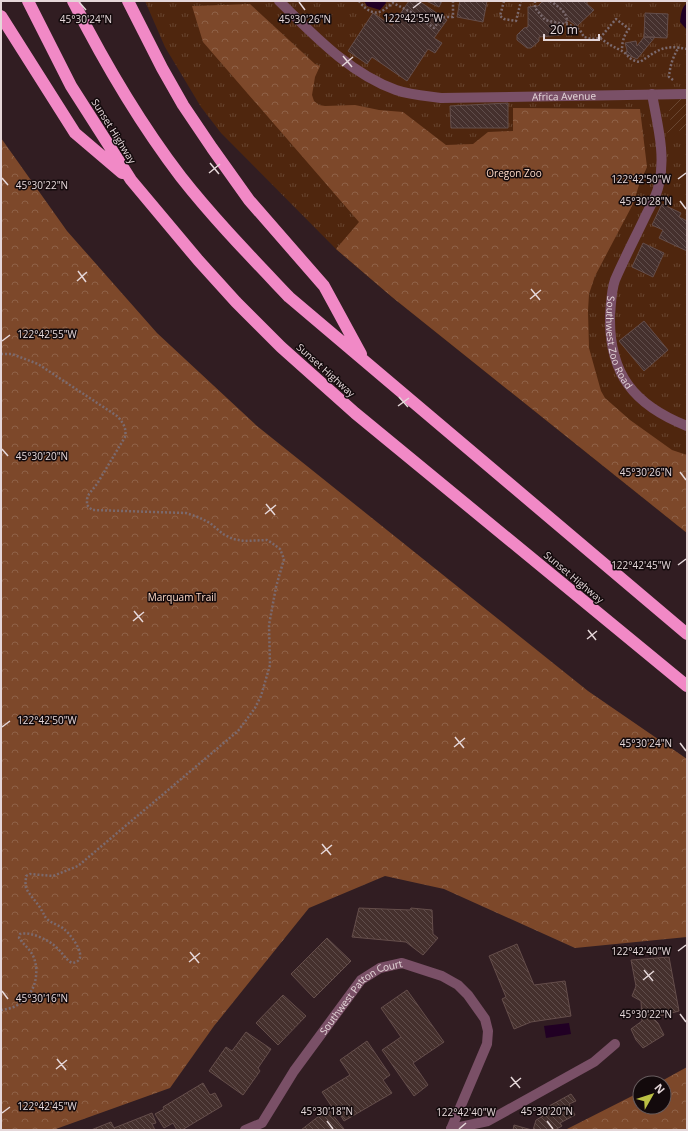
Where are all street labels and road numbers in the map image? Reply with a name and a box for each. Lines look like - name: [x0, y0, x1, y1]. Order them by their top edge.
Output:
- street label: Africa Avenue: [532, 88, 597, 104]
- street label: Sunset Highway: [88, 96, 140, 167]
- street label: Southwest Zoo Road: [603, 295, 636, 392]
- street label: Sunset Highway: [294, 340, 359, 401]
- street label: Sunset Highway: [541, 548, 608, 607]
- street label: Southwest Patton Court: [316, 956, 404, 1037]

